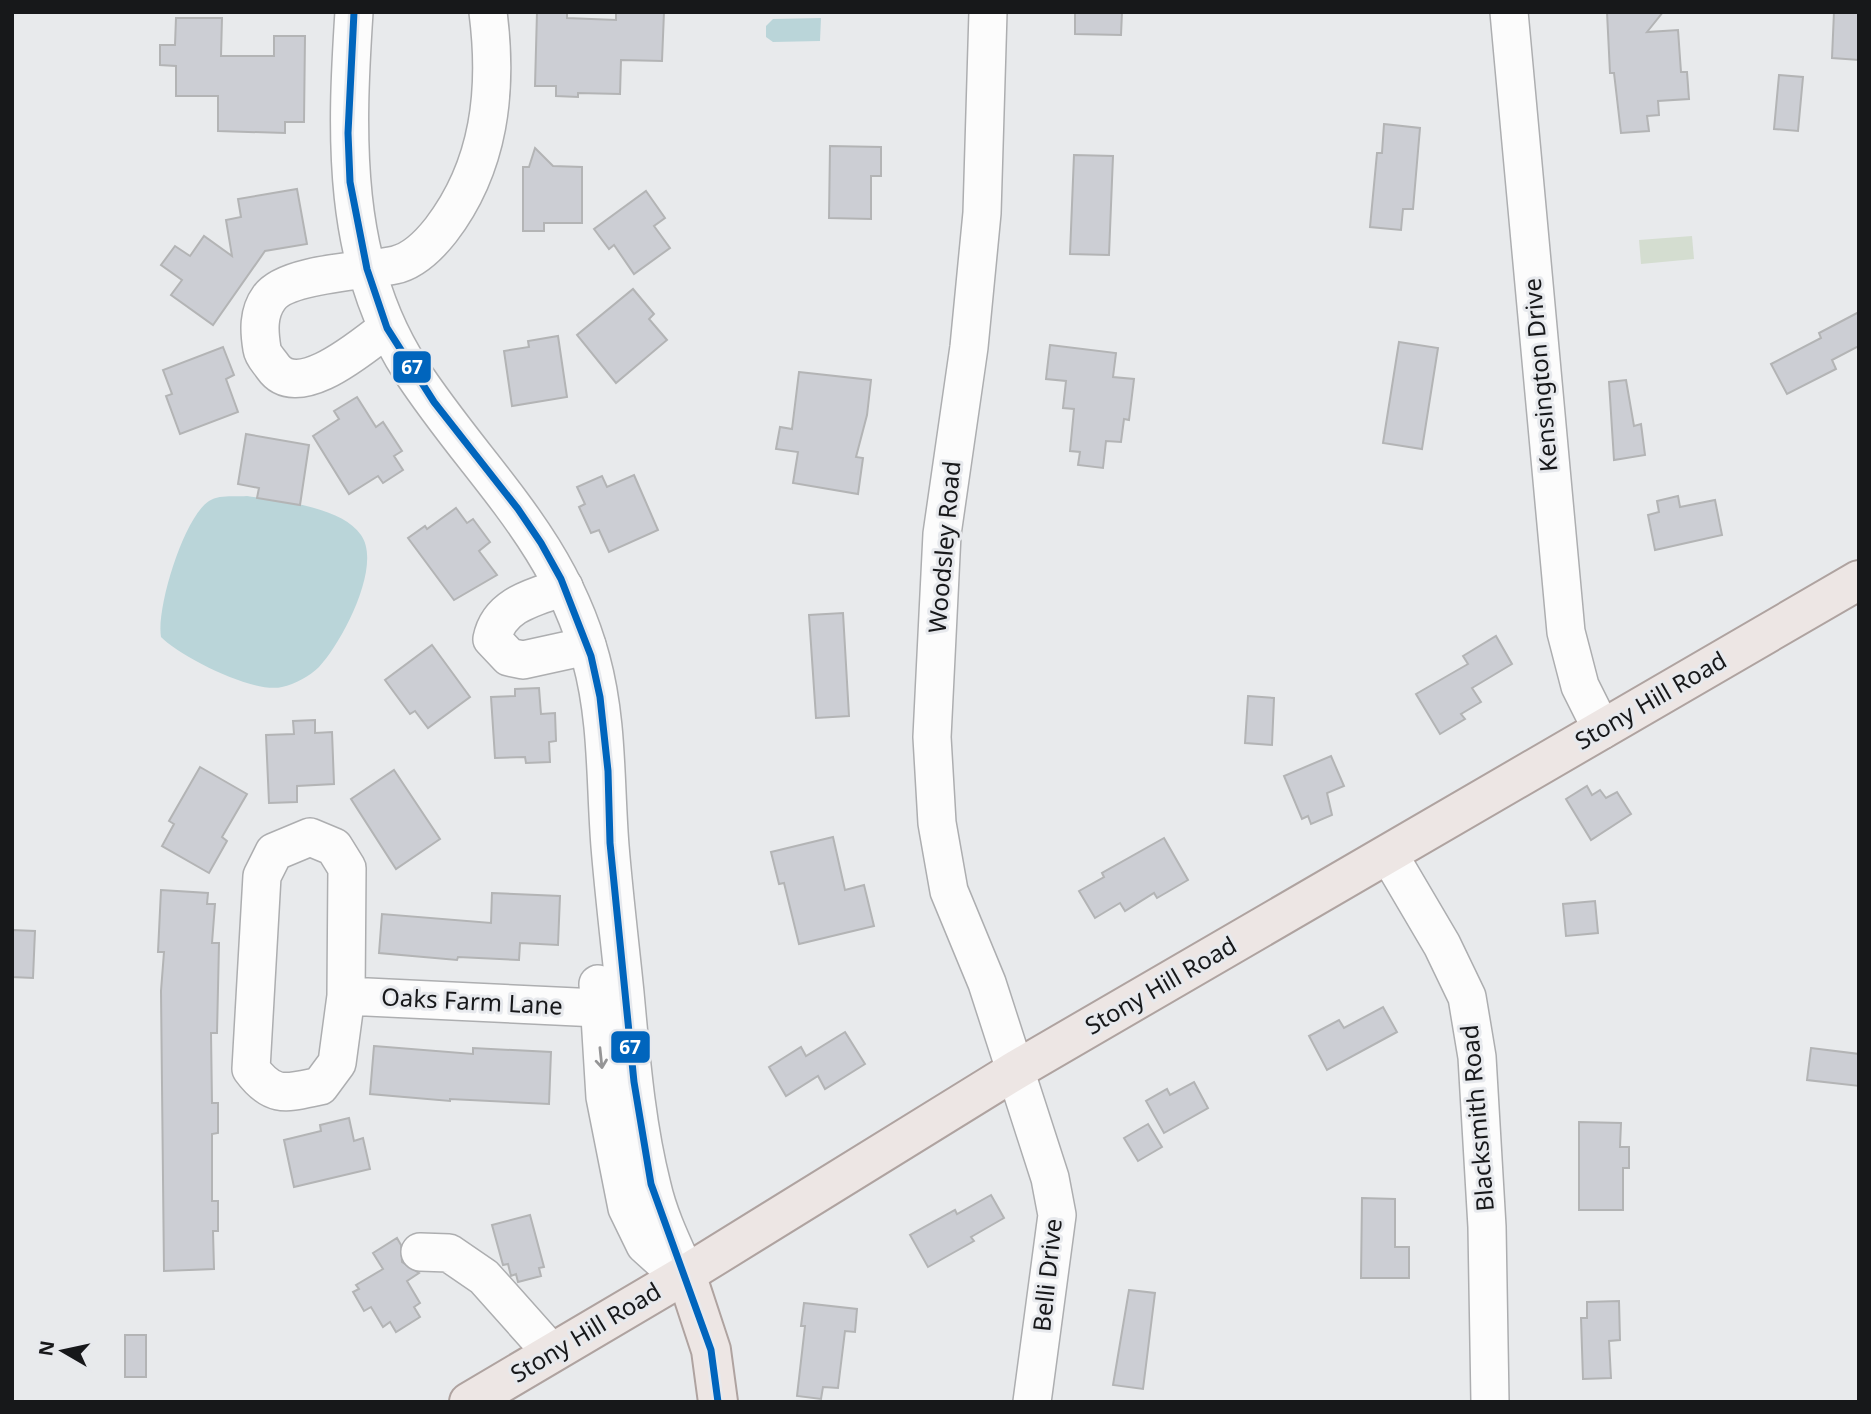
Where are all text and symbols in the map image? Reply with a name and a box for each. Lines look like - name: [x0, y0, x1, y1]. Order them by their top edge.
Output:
- street label: Kensington Drive: [1515, 277, 1564, 473]
- line badge: 67: [392, 350, 432, 384]
- text: 67: [401, 354, 423, 380]
- street label: Woodsley Road: [920, 459, 967, 634]
- street label: Stony Hill Road: [1568, 643, 1732, 756]
- street label: Stony Hill Road: [1078, 928, 1242, 1041]
- street label: Oaks Farm Lane: [380, 979, 564, 1022]
- street label: Blacksmith Road: [1452, 1023, 1501, 1213]
- line badge: 67: [610, 1030, 651, 1064]
- text: 67: [619, 1034, 641, 1060]
- one-way arrow: [595, 1046, 608, 1069]
- street label: Belli Drive: [1024, 1217, 1069, 1333]
- street label: Stony Hill Road: [504, 1274, 667, 1390]
- north arrow: [28, 1316, 98, 1386]
- text: N: [32, 1339, 60, 1358]

